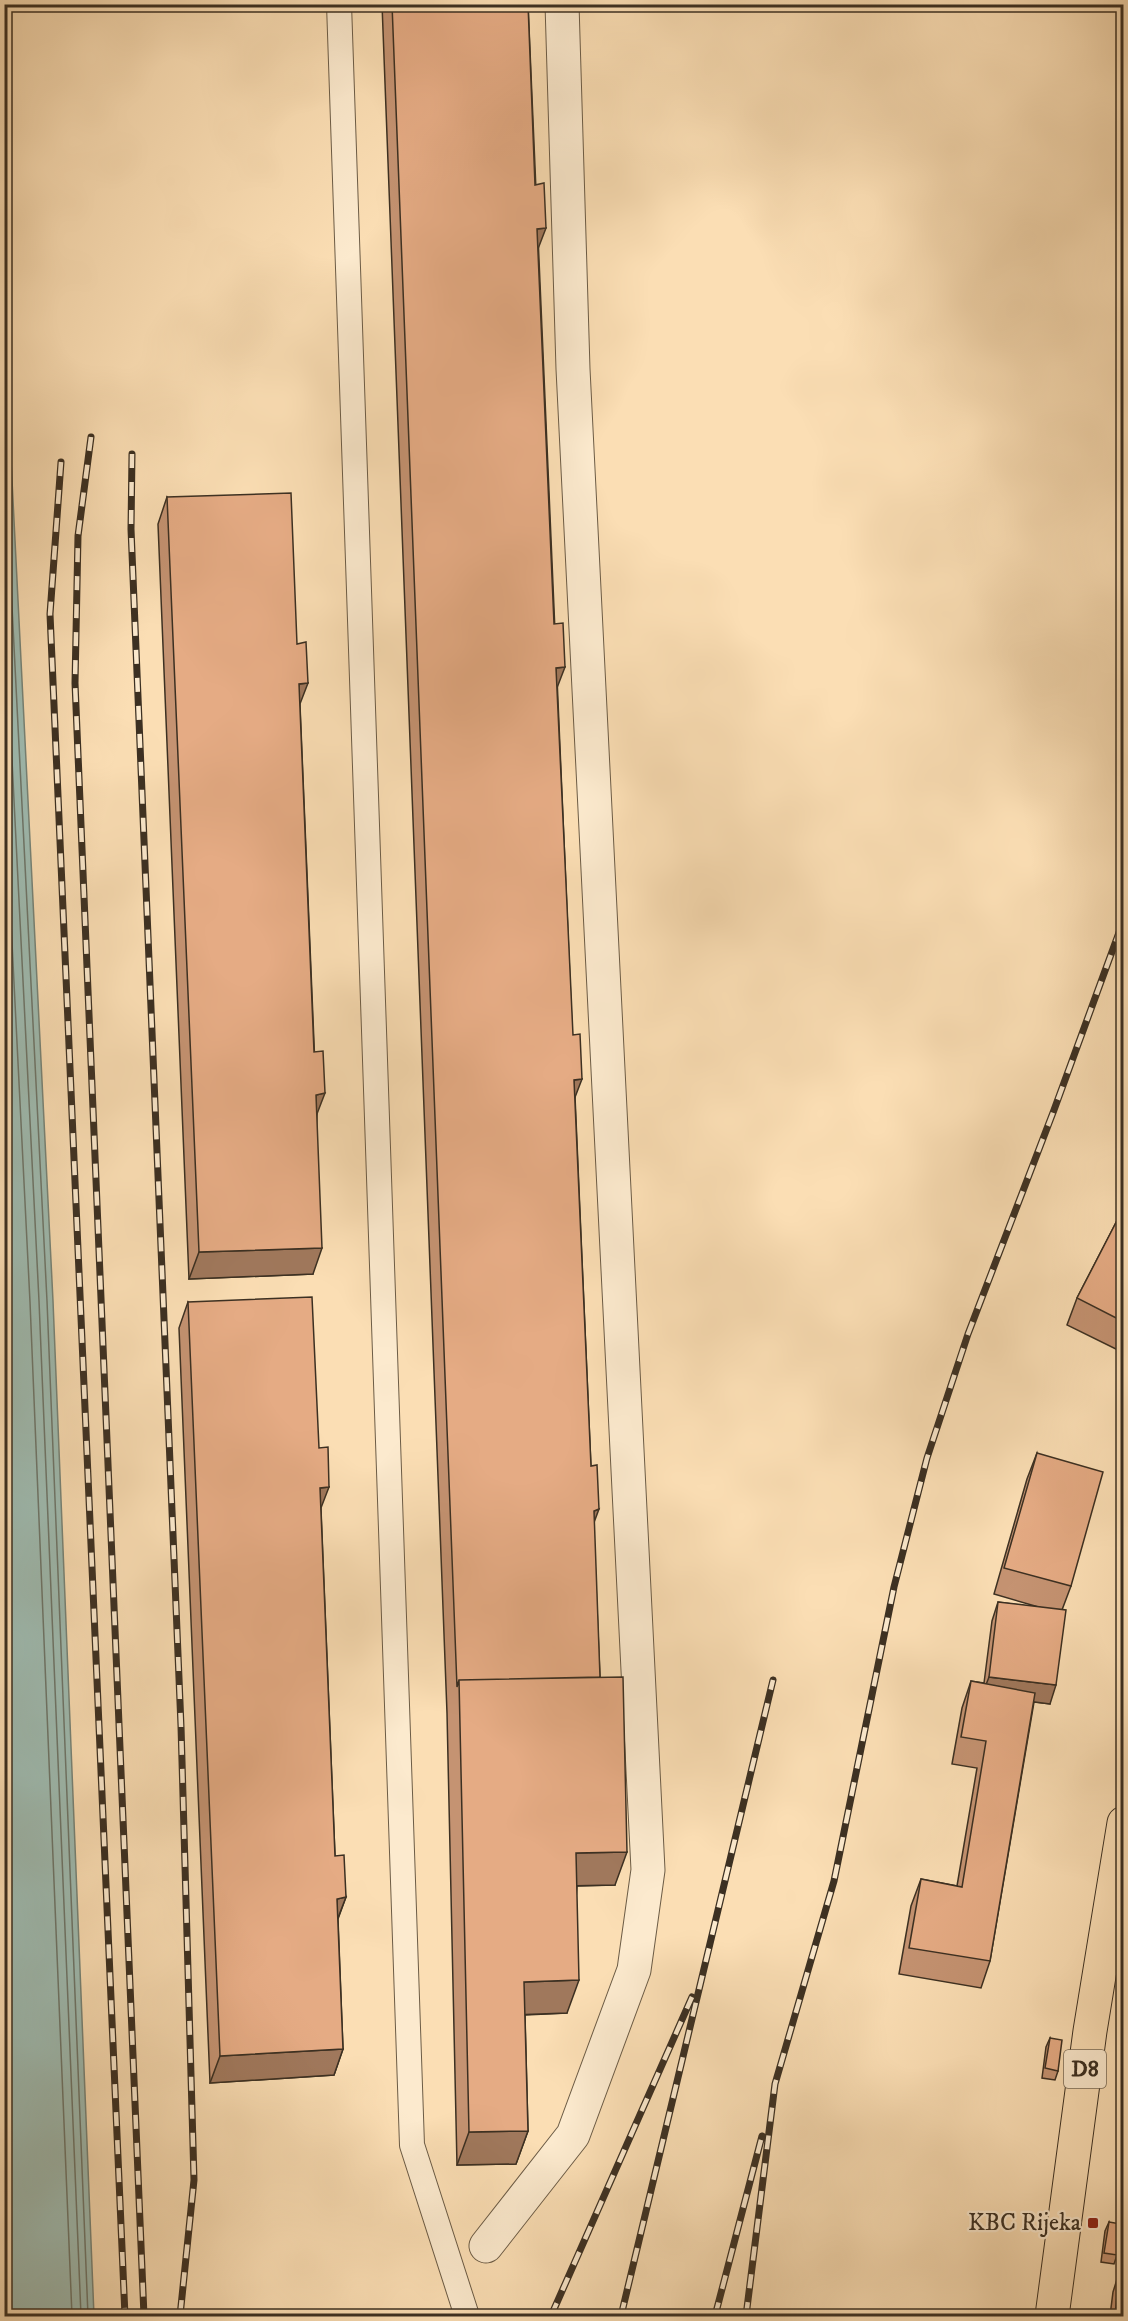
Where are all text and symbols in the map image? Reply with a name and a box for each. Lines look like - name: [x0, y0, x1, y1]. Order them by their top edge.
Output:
- road number: D8: [1064, 2050, 1106, 2088]
- place label: KBC Rijeka: [968, 2208, 1082, 2238]
- marker: KBC Rijeka: [1086, 2216, 1100, 2230]

